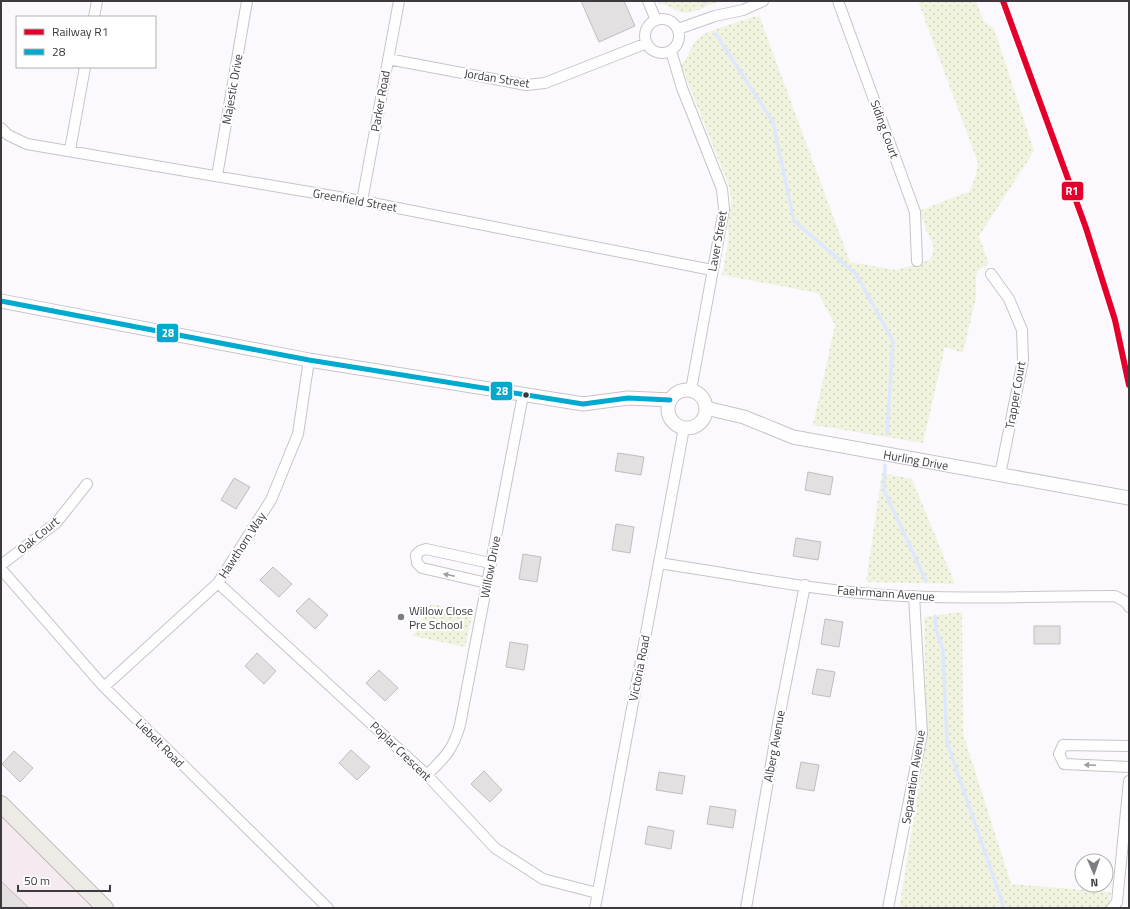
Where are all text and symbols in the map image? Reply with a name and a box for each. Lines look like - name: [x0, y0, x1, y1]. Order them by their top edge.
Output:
- legend: [16, 16, 156, 68]
- text: Railway R1: [52, 22, 108, 41]
- text: 28: [52, 42, 66, 61]
- street label: Majestic Drive: [216, 52, 248, 126]
- street label: Jordan Street: [463, 63, 532, 93]
- street label: Parker Road: [365, 69, 395, 133]
- street label: Siding Court: [866, 97, 905, 162]
- line badge: R1: [1061, 181, 1084, 201]
- street label: Greenfield Street: [311, 183, 399, 217]
- text: R1: [1066, 183, 1078, 199]
- street label: Laver Street: [702, 208, 732, 273]
- line badge: 28: [156, 323, 179, 343]
- text: 28: [162, 325, 174, 341]
- street label: Trapper Court: [1000, 359, 1030, 430]
- line badge: 28: [490, 381, 513, 401]
- text: 28: [496, 383, 508, 399]
- unlabelled marker: [521, 390, 531, 400]
- street label: Hurling Drive: [882, 444, 950, 475]
- street label: Hawthorn Way: [213, 508, 271, 582]
- street label: Oak Court: [13, 511, 64, 558]
- street label: Willow Drive: [475, 534, 505, 600]
- one-way arrow: [442, 571, 455, 577]
- street label: Faehrmann Avenue: [837, 580, 935, 606]
- place label: Willow Close Pre School: [409, 601, 473, 634]
- marker: Willow Close Pre School: [396, 612, 406, 622]
- street label: Victoria Road: [623, 633, 655, 703]
- street label: Alberg Avenue: [758, 709, 790, 783]
- street label: Liebelt Road: [131, 714, 189, 772]
- street label: Poplar Crescent: [366, 717, 437, 786]
- street label: Separation Avenue: [896, 729, 930, 825]
- one-way arrow: [1084, 762, 1096, 769]
- north arrow: [1074, 853, 1114, 893]
- scale bar: [18, 867, 110, 893]
- text: 50 m: [24, 871, 50, 890]
- text: N: [1090, 875, 1098, 891]

